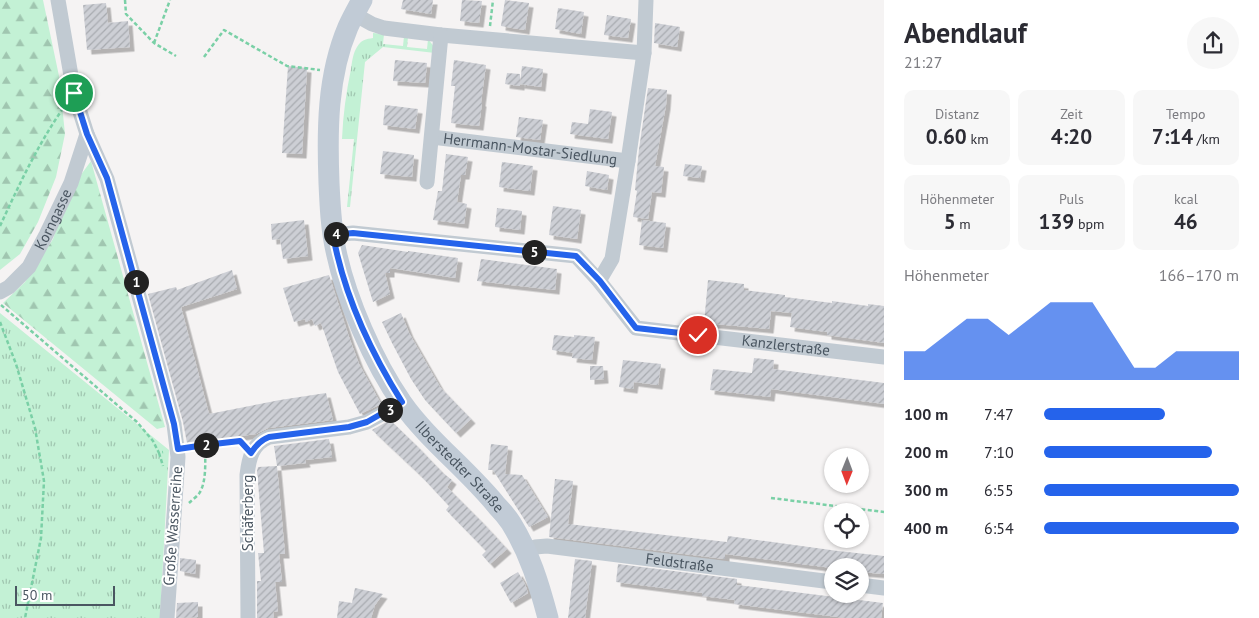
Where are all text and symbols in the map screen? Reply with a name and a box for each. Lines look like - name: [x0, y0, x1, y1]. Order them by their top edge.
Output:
- text: Abendlauf: [904, 14, 1027, 51]
- button: share: [1187, 17, 1239, 69]
- text: 21:27: [904, 52, 942, 72]
- pin: [53, 72, 95, 114]
- icon: arrive: [60, 79, 88, 107]
- text: Distanz: [935, 105, 979, 123]
- text: Zeit: [1060, 105, 1083, 123]
- text: Tempo: [1166, 105, 1206, 123]
- text: 0.60: [926, 123, 967, 150]
- text: 4:20: [1051, 123, 1092, 150]
- text: 7:14: [1152, 123, 1193, 150]
- street label: Herrmann-Mostar-Siedlung: [442, 128, 618, 169]
- text: km: [967, 130, 989, 148]
- text: /km: [1193, 130, 1220, 148]
- street label: Korngasse: [30, 186, 76, 253]
- text: Höhenmeter: [920, 190, 994, 208]
- text: Puls: [1059, 190, 1084, 208]
- text: kcal: [1174, 190, 1198, 208]
- text: 5: [944, 208, 956, 235]
- text: 139: [1039, 208, 1074, 235]
- text: 46: [1174, 208, 1198, 235]
- text: m: [956, 215, 971, 233]
- text: bpm: [1074, 215, 1104, 233]
- pin: 4: [324, 222, 348, 246]
- text: 4: [333, 225, 340, 243]
- pin: 5: [522, 240, 546, 264]
- text: 5: [531, 243, 538, 261]
- text: Höhenmeter: [904, 265, 989, 285]
- text: 166–170 m: [1159, 265, 1239, 285]
- pin: 1: [124, 270, 148, 294]
- text: 1: [133, 273, 140, 291]
- pin: [677, 314, 719, 356]
- icon: check: [684, 321, 712, 349]
- street label: Kanzlerstraße: [741, 330, 831, 360]
- pin: 3: [378, 398, 402, 422]
- text: 3: [387, 401, 394, 419]
- text: 100 m: [904, 404, 948, 424]
- text: 7:47: [984, 404, 1014, 424]
- street label: Ilberstedter Straße: [411, 417, 508, 516]
- pin: 2: [194, 432, 218, 458]
- text: 2: [203, 436, 210, 454]
- text: 200 m: [904, 442, 948, 462]
- text: 7:10: [984, 442, 1014, 462]
- north arrow: [824, 448, 869, 492]
- map controls: [824, 448, 869, 603]
- street label: Große Wasserreihe: [159, 466, 186, 586]
- street label: Schäferberg: [238, 475, 257, 551]
- text: 300 m: [904, 480, 948, 500]
- text: 6:55: [984, 480, 1014, 500]
- button: locate: [824, 503, 869, 548]
- text: 400 m: [904, 518, 948, 538]
- text: 6:54: [984, 518, 1014, 538]
- street label: Feldstraße: [644, 549, 715, 576]
- button: layers: [824, 558, 869, 603]
- scale bar: [15, 583, 115, 606]
- text: 50 m: [22, 586, 52, 604]

